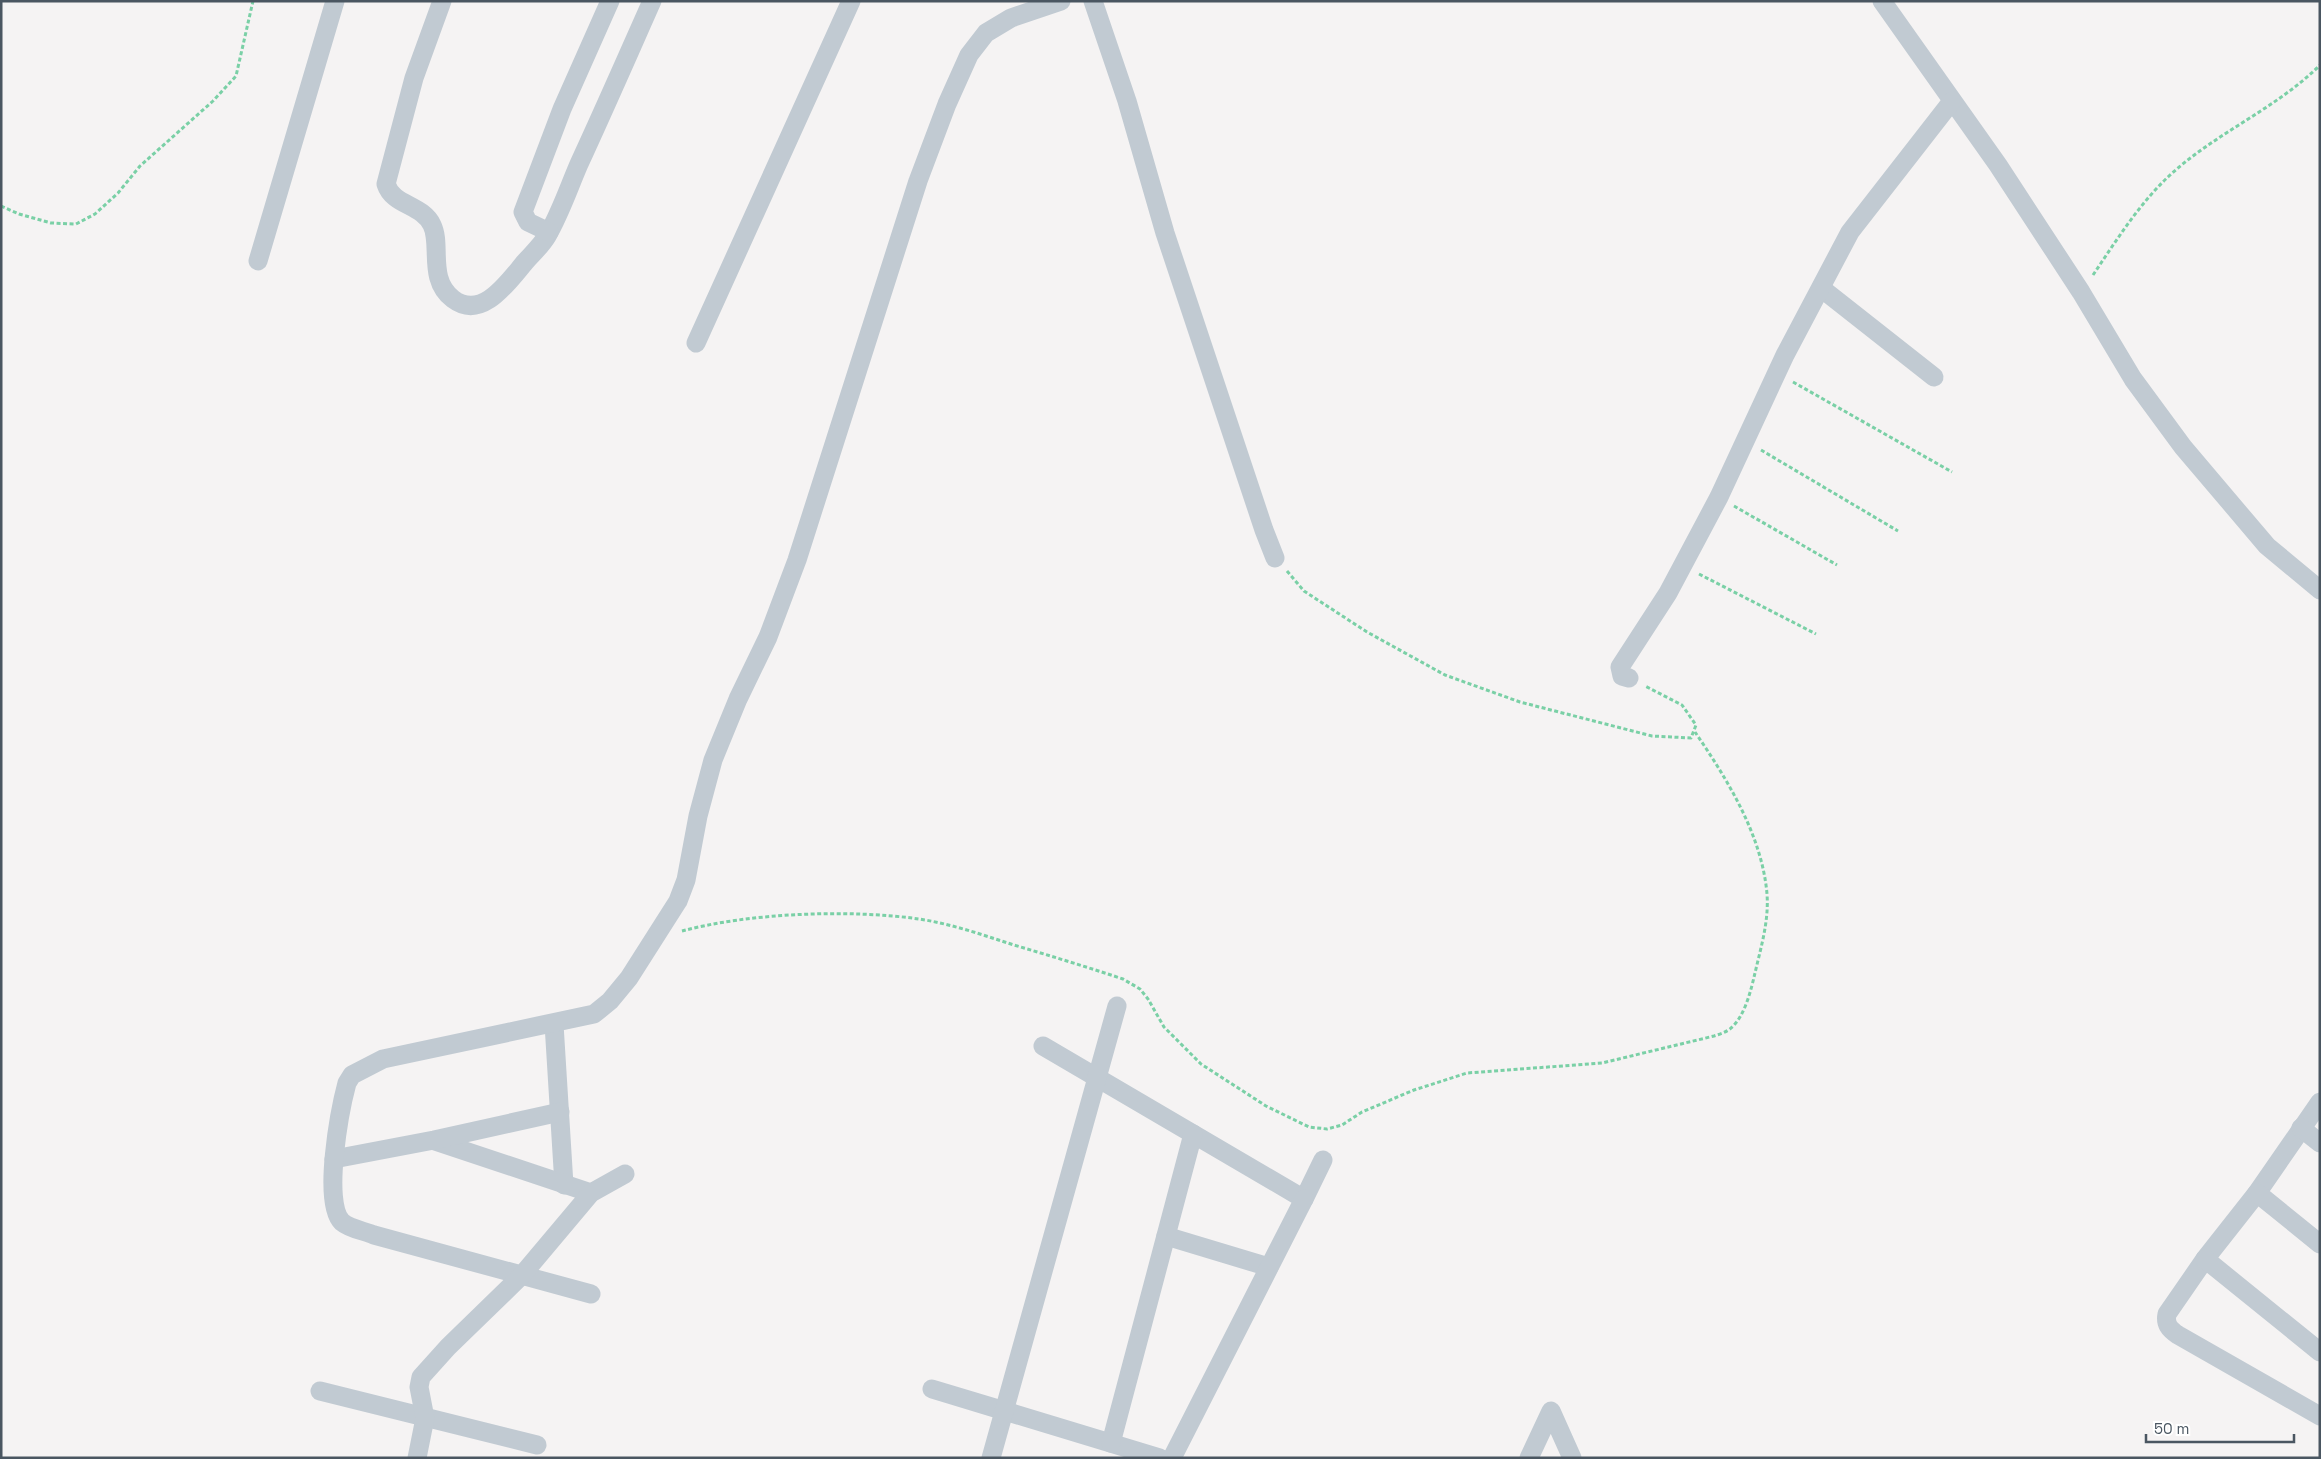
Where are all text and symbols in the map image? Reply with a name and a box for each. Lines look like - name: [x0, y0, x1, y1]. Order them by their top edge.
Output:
- scale bar: [2146, 1412, 2294, 1444]
- text: 50 m: [2154, 1419, 2189, 1438]

